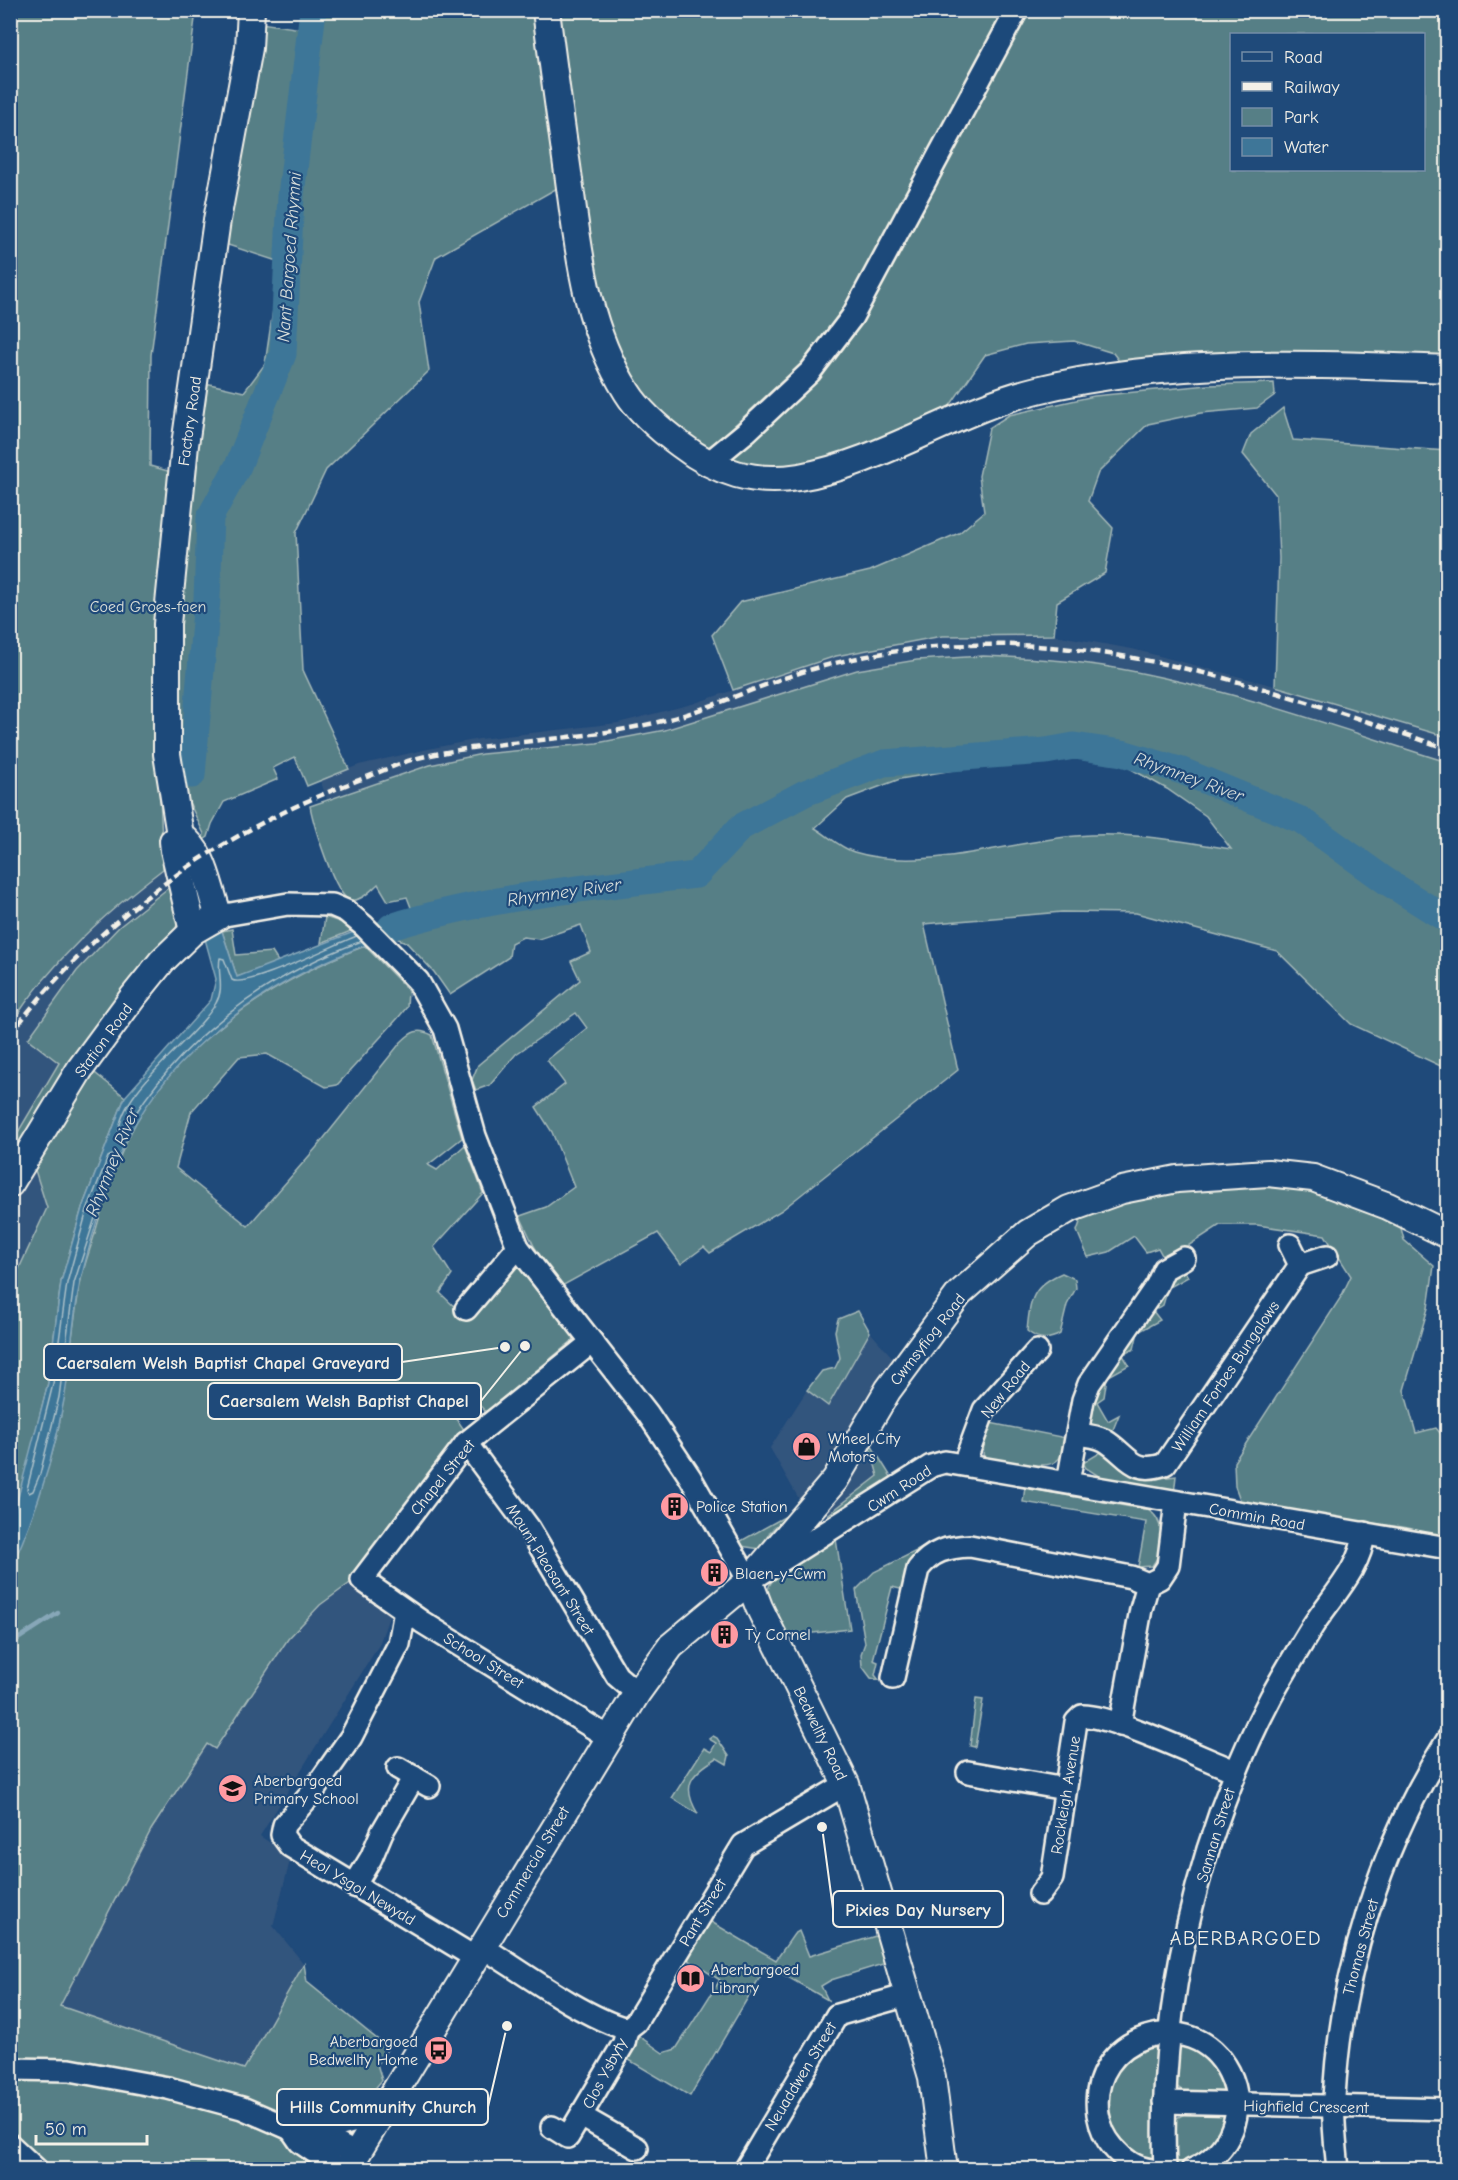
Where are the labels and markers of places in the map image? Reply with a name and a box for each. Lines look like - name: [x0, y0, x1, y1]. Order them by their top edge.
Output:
- callout: Caersalem Welsh Baptist Chapel Graveyard: [44, 1344, 402, 1380]
- callout: Caersalem Welsh Baptist Chapel: [208, 1383, 481, 1419]
- place label: Wheel City Motors: [828, 1430, 901, 1466]
- shop icon: Wheel City Motors: [791, 1431, 823, 1463]
- building icon: Police Station: [659, 1490, 691, 1522]
- place label: Police Station: [696, 1498, 788, 1516]
- building icon: Blaen-y-Cwm: [698, 1557, 730, 1589]
- place label: Blaen-y-Cwm: [735, 1565, 826, 1583]
- building icon: Ty Cornel: [708, 1618, 740, 1650]
- place label: Ty Cornel: [745, 1626, 811, 1644]
- place label: Aberbargoed Primary School: [254, 1772, 359, 1808]
- school or university icon: Aberbargoed Primary School: [217, 1773, 249, 1805]
- callout: Pixies Day Nursery: [833, 1891, 1003, 1927]
- place label: Aberbargoed Library: [711, 1961, 799, 1997]
- library icon: Aberbargoed Library: [674, 1962, 706, 1994]
- place label: Aberbargoed Bedwellty Home: [309, 2033, 418, 2069]
- bus stop icon: Aberbargoed Bedwellty Home: [423, 2034, 455, 2066]
- callout: Hills Community Church: [277, 2089, 488, 2125]

